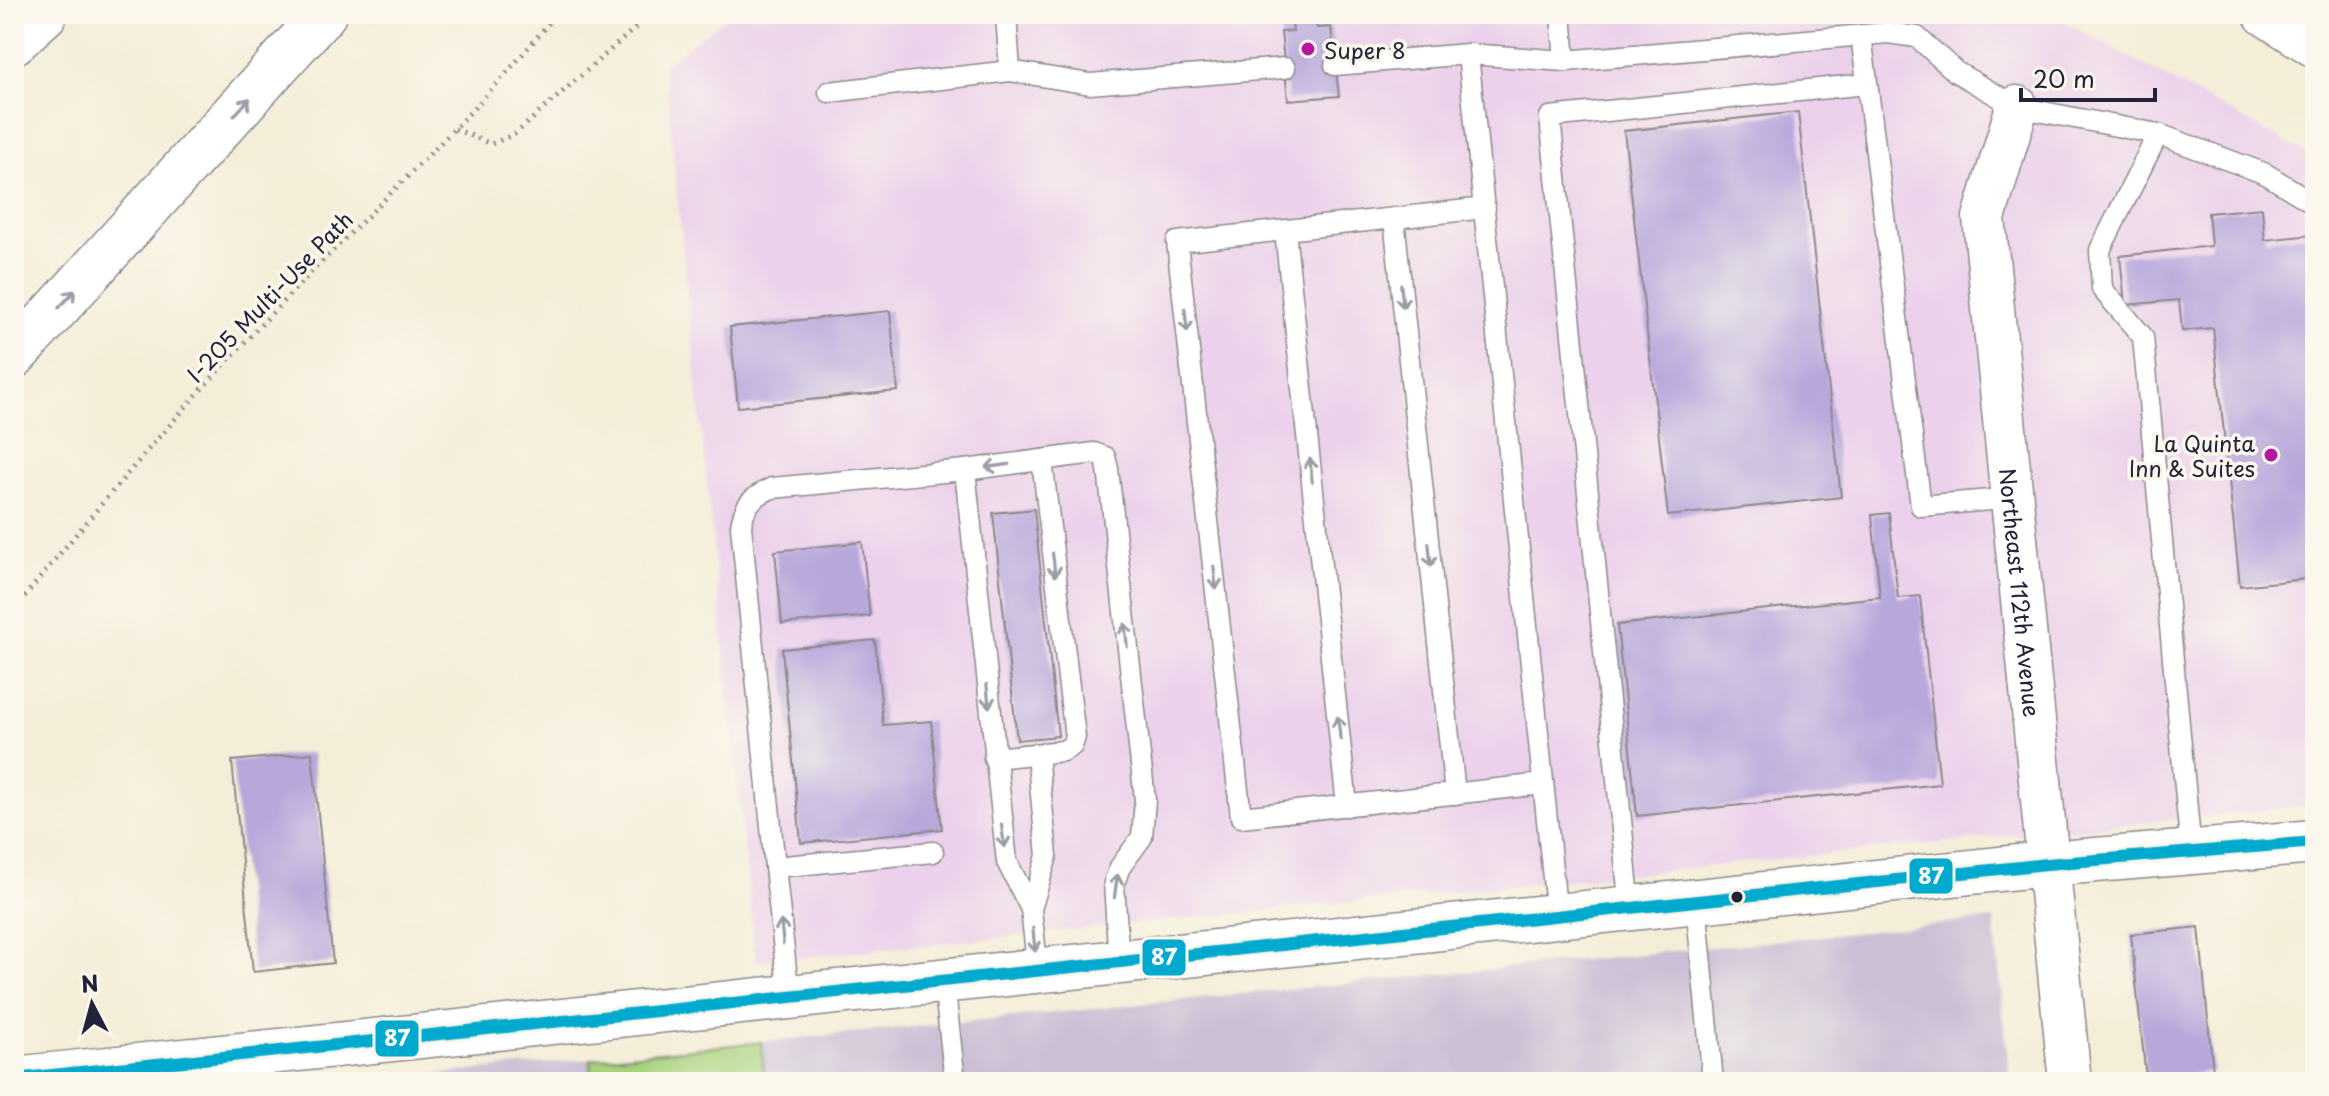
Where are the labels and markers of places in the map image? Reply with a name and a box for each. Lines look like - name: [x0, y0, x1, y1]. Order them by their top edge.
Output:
- place label: Super 8: [1324, 33, 1406, 66]
- marker: Super 8: [1299, 40, 1317, 58]
- place label: La Quinta Inn & Suites: [2129, 426, 2255, 484]
- marker: La Quinta Inn & Suites: [2262, 446, 2280, 464]
- unlabelled marker: [1729, 889, 1745, 905]

